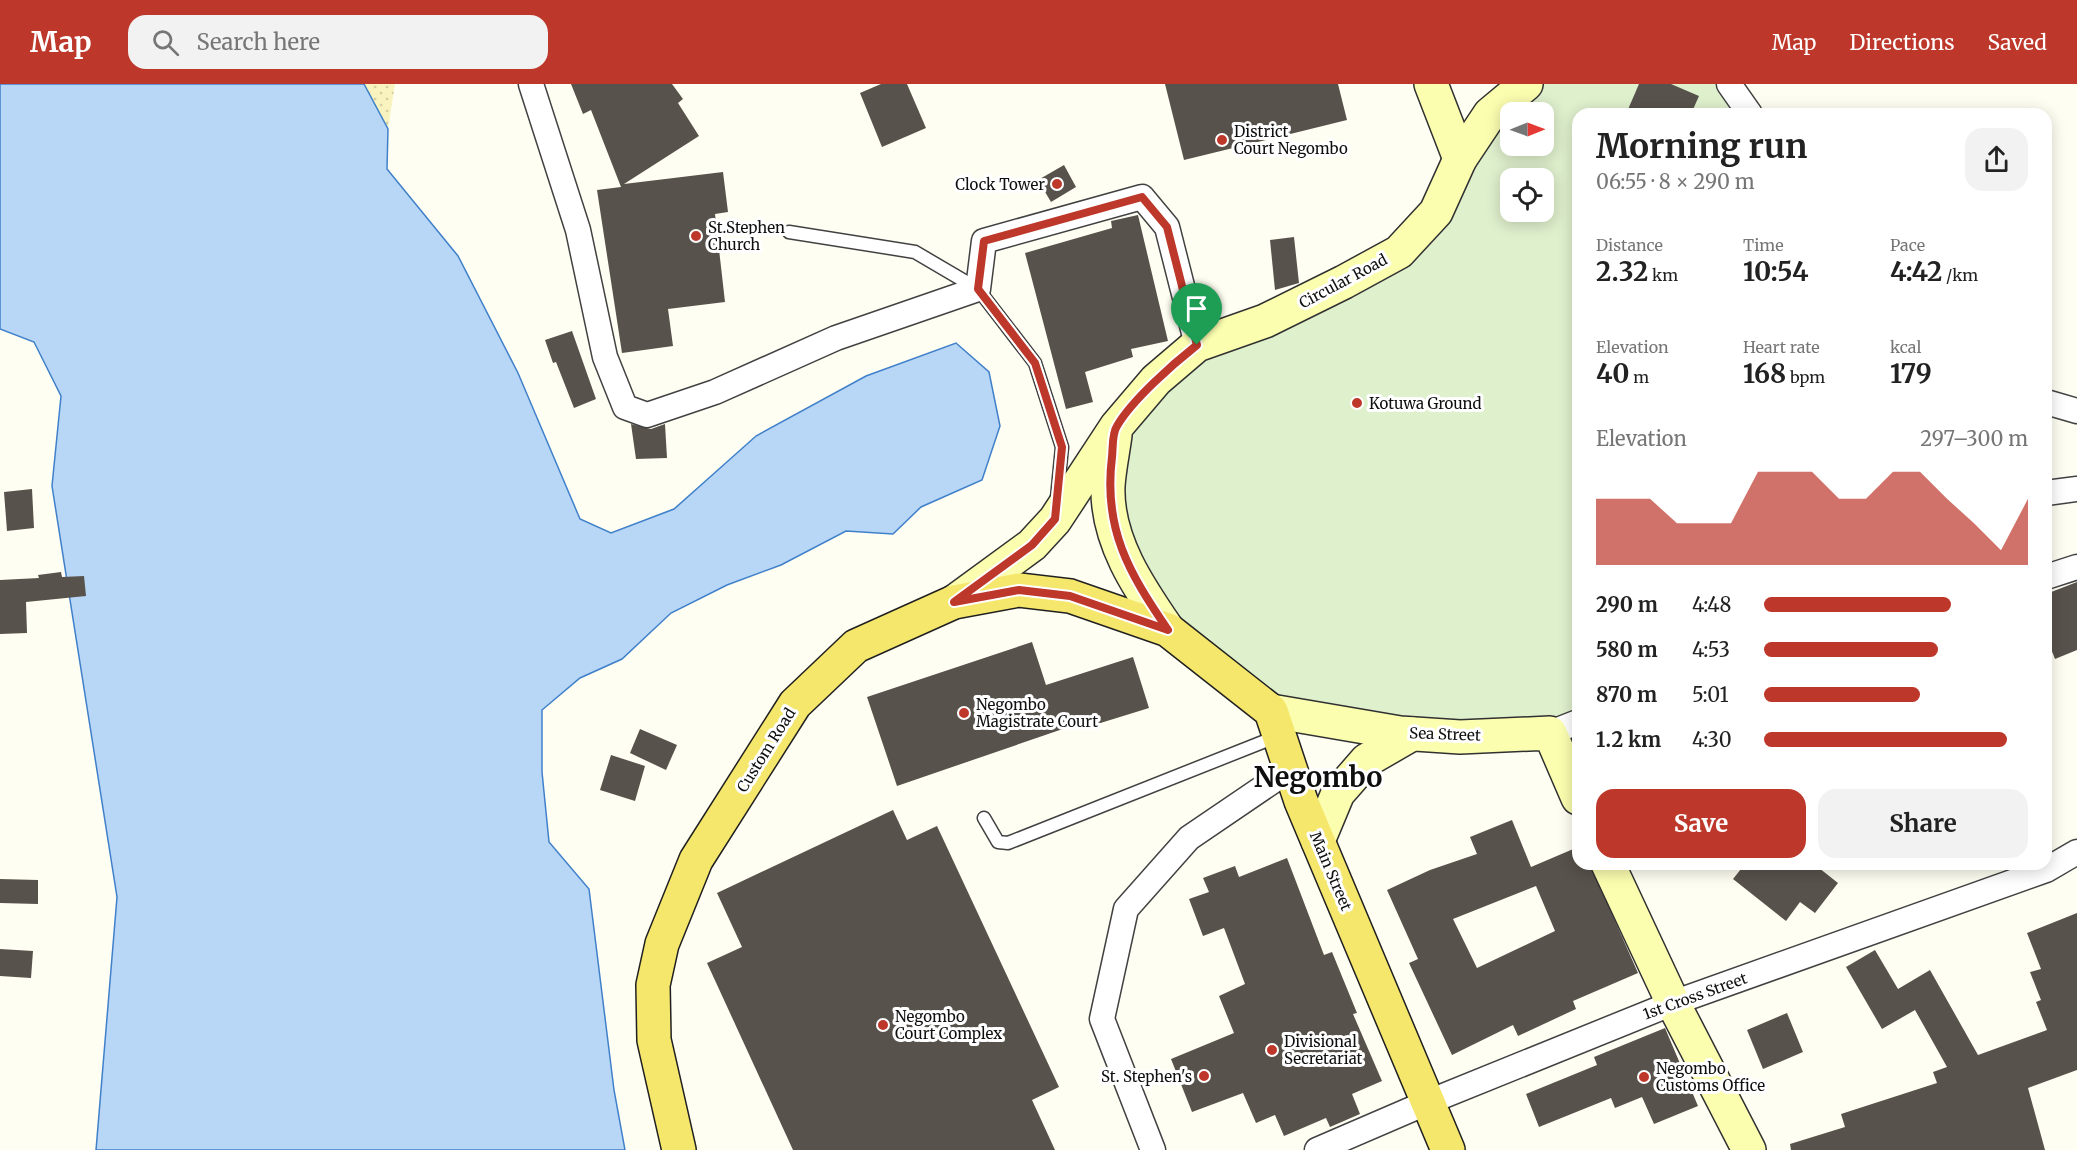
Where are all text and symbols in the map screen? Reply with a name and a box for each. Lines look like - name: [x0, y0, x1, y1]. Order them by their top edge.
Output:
- search box: [128, 15, 548, 69]
- text: Map: [30, 24, 92, 60]
- icon: search: [149, 26, 182, 59]
- text: Search here: [197, 28, 320, 56]
- text: Map: [1772, 29, 1816, 56]
- text: Directions: [1849, 29, 1954, 56]
- text: Saved: [1987, 29, 2047, 56]
- north arrow: [1500, 102, 1554, 156]
- map controls: [1500, 102, 1554, 222]
- place label: District Court Negombo: [1234, 122, 1348, 158]
- text: Morning run: [1596, 126, 1807, 167]
- button: share: [1965, 128, 2028, 191]
- marker: District Court Negombo: [1215, 133, 1229, 147]
- button: locate: [1500, 168, 1554, 222]
- text: 06:55 · 8 × 290 m: [1596, 169, 1755, 194]
- place label: Clock Tower: [955, 175, 1045, 194]
- marker: Clock Tower: [1050, 177, 1064, 191]
- place label: St.Stephen Church: [708, 218, 785, 254]
- marker: St.Stephen Church: [689, 229, 703, 243]
- text: Distance: [1596, 235, 1663, 255]
- text: Time: [1743, 235, 1784, 255]
- text: Pace: [1890, 235, 1925, 255]
- street label: Circular Road: [1296, 250, 1390, 312]
- text: 2.32: [1596, 255, 1648, 288]
- text: 10:54: [1743, 255, 1808, 288]
- text: 4:42: [1890, 255, 1942, 288]
- text: km: [1648, 265, 1678, 285]
- text: /km: [1942, 265, 1978, 285]
- pin: [1171, 283, 1222, 345]
- icon: arrive: [1180, 292, 1213, 325]
- text: Elevation: [1596, 337, 1669, 357]
- text: Heart rate: [1743, 337, 1820, 357]
- text: kcal: [1890, 337, 1921, 357]
- text: 40: [1596, 357, 1629, 390]
- text: 168: [1743, 357, 1786, 390]
- text: 179: [1890, 357, 1932, 390]
- text: m: [1629, 367, 1649, 387]
- text: bpm: [1786, 367, 1825, 387]
- place label: Kotuwa Ground: [1369, 394, 1482, 413]
- marker: Kotuwa Ground: [1350, 396, 1364, 410]
- text: Elevation: [1596, 426, 1687, 451]
- text: 297–300 m: [1920, 426, 2028, 451]
- text: 290 m: [1596, 592, 1658, 617]
- text: 4:48: [1692, 592, 1731, 617]
- text: 580 m: [1596, 637, 1658, 662]
- text: 4:53: [1692, 637, 1730, 662]
- text: 870 m: [1596, 682, 1657, 707]
- text: 5:01: [1692, 682, 1729, 707]
- place label: Negombo Magistrate Court: [976, 695, 1098, 731]
- street label: Custom Road: [733, 704, 799, 796]
- marker: Negombo Magistrate Court: [957, 706, 971, 720]
- street label: Sea Street: [1409, 723, 1481, 745]
- text: 1.2 km: [1596, 727, 1661, 752]
- text: 4:30: [1692, 727, 1732, 752]
- district label: Negombo: [1254, 760, 1382, 794]
- button: Save: [1596, 789, 1806, 858]
- button: Share: [1818, 789, 2028, 858]
- street label: Main Street: [1306, 829, 1356, 914]
- street label: 1st Cross Street: [1640, 968, 1750, 1024]
- place label: Negombo Court Complex: [895, 1007, 1002, 1043]
- marker: Negombo Court Complex: [876, 1018, 890, 1032]
- place label: Divisional Secretariat: [1284, 1032, 1363, 1068]
- marker: Divisional Secretariat: [1265, 1043, 1279, 1057]
- place label: Negombo Customs Office: [1656, 1059, 1765, 1095]
- place label: St. Stephen's: [1101, 1067, 1192, 1086]
- marker: St. Stephen's: [1197, 1069, 1211, 1083]
- marker: Negombo Customs Office: [1637, 1070, 1651, 1084]

